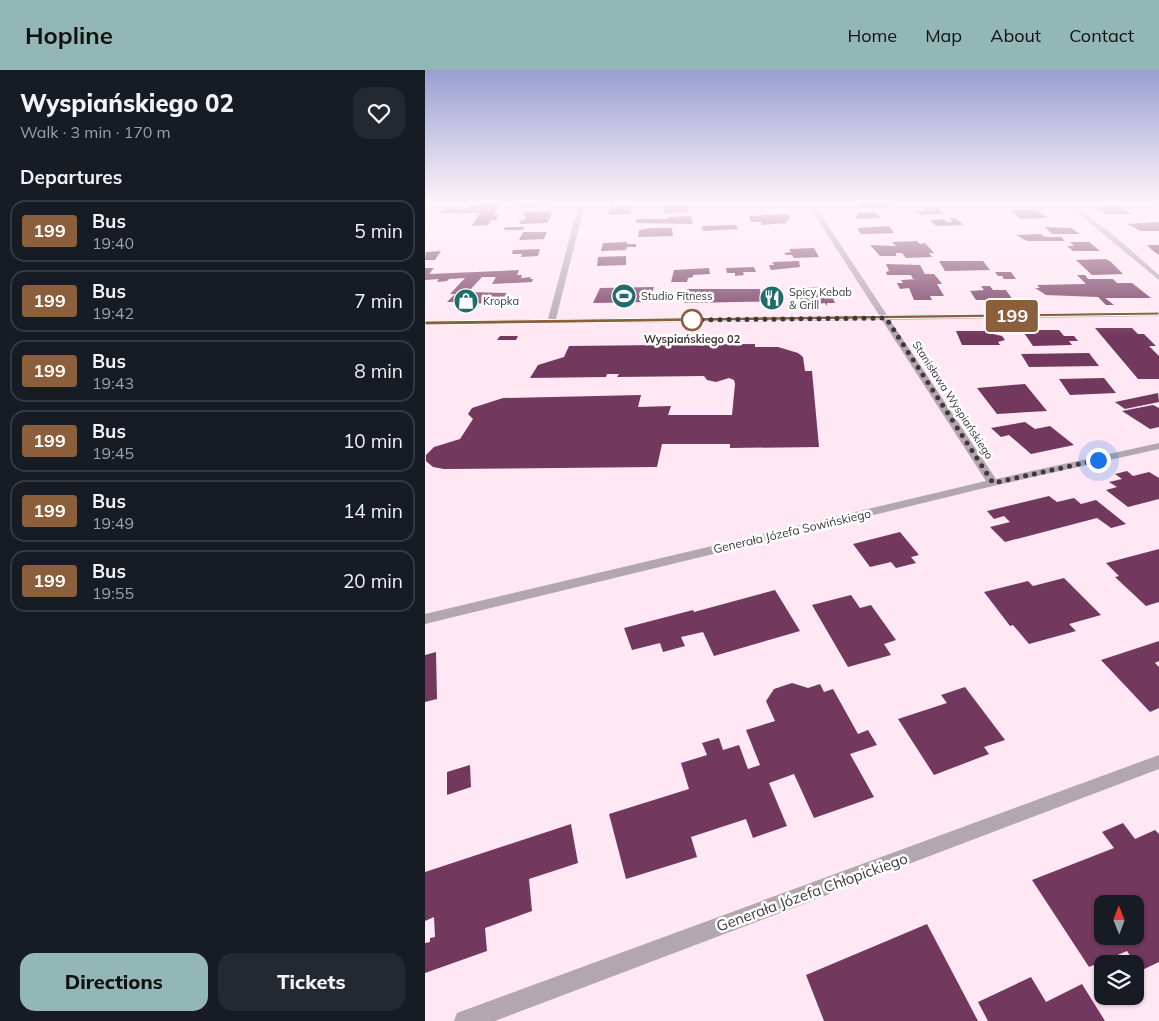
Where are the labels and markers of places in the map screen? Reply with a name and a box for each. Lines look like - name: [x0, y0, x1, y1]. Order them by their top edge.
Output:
- sports icon: Studio Fitness: [611, 283, 637, 309]
- restaurant icon: Spicy Kebab & Grill: [759, 285, 785, 311]
- place label: Spicy Kebab & Grill: [789, 285, 852, 312]
- shop icon: Kropka: [453, 288, 479, 314]
- place label: Studio Fitness: [641, 289, 712, 303]
- place label: Kropka: [483, 294, 519, 308]
- marker: Wyspiańskiego 02: [681, 309, 703, 331]
- place label: Wyspiańskiego 02: [644, 332, 741, 346]

